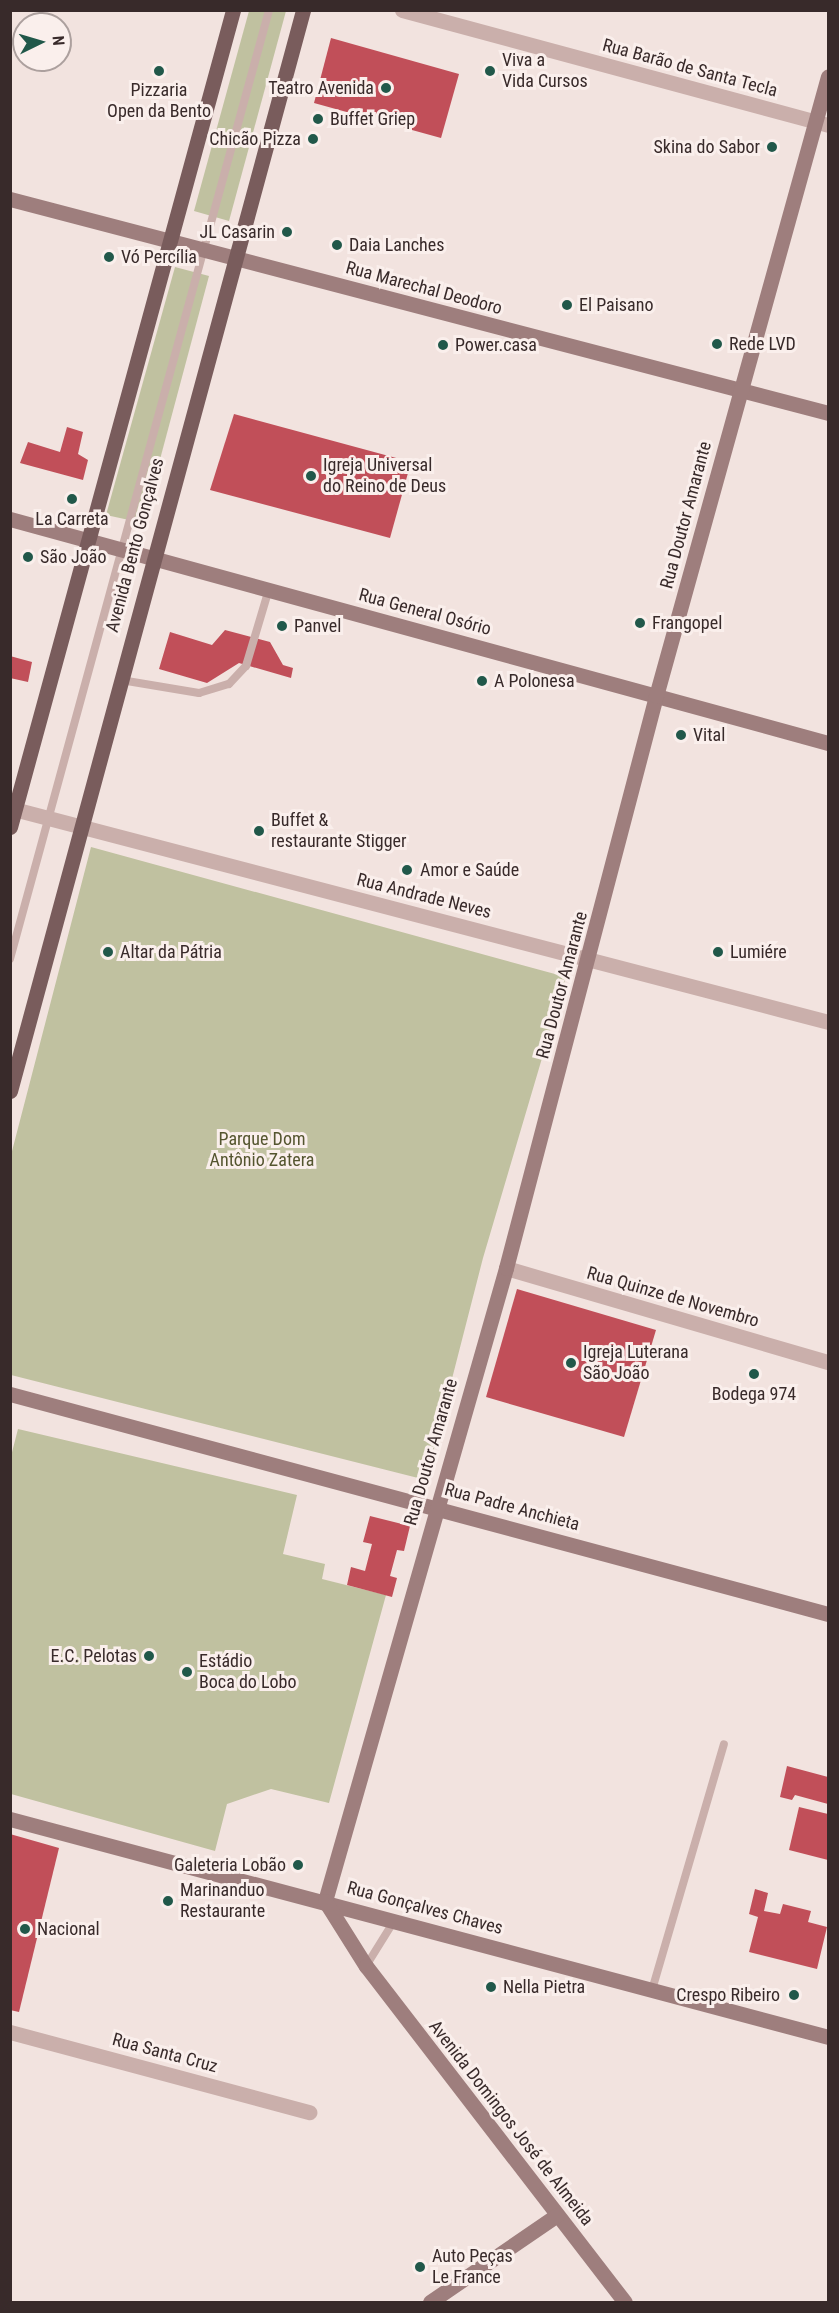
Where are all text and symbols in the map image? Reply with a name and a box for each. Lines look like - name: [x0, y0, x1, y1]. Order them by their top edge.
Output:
- north arrow: [12, 12, 72, 72]
- street label: Rua Barão de Santa Tecla: [600, 34, 780, 102]
- text: N: [49, 35, 68, 46]
- place label: Viva a Vida Cursos: [502, 50, 588, 92]
- marker: Pizzaria Open da Bento: [152, 64, 166, 78]
- marker: Viva a Vida Cursos: [483, 64, 497, 78]
- place label: Teatro Avenida: [268, 77, 374, 99]
- place label: Pizzaria Open da Bento: [107, 80, 211, 122]
- marker: Teatro Avenida: [379, 81, 393, 95]
- place label: Buffet Griep: [330, 108, 415, 130]
- marker: Buffet Griep: [311, 112, 325, 126]
- place label: Chicão Pizza: [209, 128, 301, 150]
- marker: Chicão Pizza: [306, 132, 320, 146]
- place label: Skina do Sabor: [654, 136, 760, 158]
- marker: Skina do Sabor: [765, 140, 779, 154]
- place label: JL Casarin: [200, 221, 275, 243]
- marker: JL Casarin: [280, 225, 294, 239]
- place label: Daia Lanches: [349, 234, 444, 256]
- marker: Daia Lanches: [330, 238, 344, 252]
- place label: Vó Percília: [121, 246, 197, 268]
- marker: Vó Percília: [102, 250, 116, 264]
- street label: Rua Marechal Deodoro: [343, 257, 505, 319]
- place label: El Paisano: [579, 294, 653, 316]
- marker: El Paisano: [560, 298, 574, 312]
- place label: Rede LVD: [729, 333, 796, 355]
- place label: Power.casa: [455, 334, 537, 356]
- marker: Rede LVD: [710, 337, 724, 351]
- marker: Power.casa: [436, 338, 450, 352]
- street label: Rua Doutor Amarante: [656, 439, 716, 591]
- place label: Igreja Universal do Reino de Deus: [323, 455, 446, 498]
- street label: Avenida Bento Gonçalves: [101, 456, 169, 634]
- marker: Igreja Universal do Reino de Deus: [304, 469, 318, 483]
- marker: La Carreta: [65, 492, 79, 506]
- place label: La Carreta: [35, 508, 109, 530]
- place label: São João: [40, 546, 107, 568]
- marker: São João: [21, 550, 35, 564]
- street label: Rua General Osório: [357, 584, 493, 640]
- place label: Frangopel: [652, 612, 722, 634]
- place label: Panvel: [294, 615, 341, 637]
- marker: Frangopel: [633, 616, 647, 630]
- marker: Panvel: [275, 619, 289, 633]
- place label: A Polonesa: [494, 670, 575, 692]
- marker: A Polonesa: [475, 674, 489, 688]
- place label: Vital: [693, 724, 725, 746]
- marker: Vital: [674, 728, 688, 742]
- place label: Buffet & restaurante Stigger: [271, 810, 406, 852]
- marker: Buffet & restaurante Stigger: [252, 824, 266, 838]
- place label: Amor e Saúde: [420, 859, 519, 881]
- marker: Amor e Saúde: [398, 861, 416, 879]
- street label: Rua Andrade Neves: [354, 869, 494, 923]
- street label: Rua Doutor Amarante: [532, 909, 592, 1061]
- place label: Altar da Pátria: [120, 941, 222, 963]
- place label: Lumiére: [730, 941, 787, 963]
- marker: Altar da Pátria: [101, 945, 115, 959]
- marker: Lumiére: [711, 945, 725, 959]
- park label: Parque Dom Antônio Zatera: [210, 1129, 314, 1172]
- street label: Rua Quinze de Novembro: [584, 1262, 762, 1332]
- place label: Igreja Luterana São João: [583, 1342, 689, 1384]
- marker: Igreja Luterana São João: [564, 1356, 578, 1370]
- marker: Bodega 974: [747, 1367, 761, 1381]
- street label: Rua Doutor Amarante: [400, 1376, 462, 1528]
- place label: Bodega 974: [712, 1383, 796, 1405]
- street label: Rua Padre Anchieta: [442, 1479, 582, 1535]
- place label: E.C. Pelotas: [51, 1645, 137, 1667]
- marker: E.C. Pelotas: [142, 1649, 156, 1663]
- place label: Estádio Boca do Lobo: [199, 1651, 297, 1694]
- marker: Estádio Boca do Lobo: [180, 1665, 194, 1679]
- place label: Galeteria Lobão: [174, 1854, 286, 1876]
- marker: Galeteria Lobão: [291, 1858, 305, 1872]
- street label: Rua Gonçalves Chaves: [345, 1877, 505, 1939]
- place label: Marinanduo Restaurante: [180, 1880, 265, 1922]
- marker: Marinanduo Restaurante: [161, 1894, 175, 1908]
- place label: Nacional: [37, 1918, 100, 1940]
- marker: Nacional: [18, 1922, 32, 1936]
- place label: Nella Pietra: [503, 1976, 585, 1998]
- marker: Nella Pietra: [484, 1980, 498, 1994]
- place label: Crespo Ribeiro: [676, 1984, 780, 2006]
- marker: Crespo Ribeiro: [785, 1986, 803, 2004]
- street label: Avenida Domingos José de Almeida: [424, 2016, 598, 2230]
- street label: Rua Santa Cruz: [110, 2029, 220, 2077]
- place label: Auto Peças Le France: [432, 2246, 513, 2288]
- marker: Auto Peças Le France: [413, 2260, 427, 2274]

